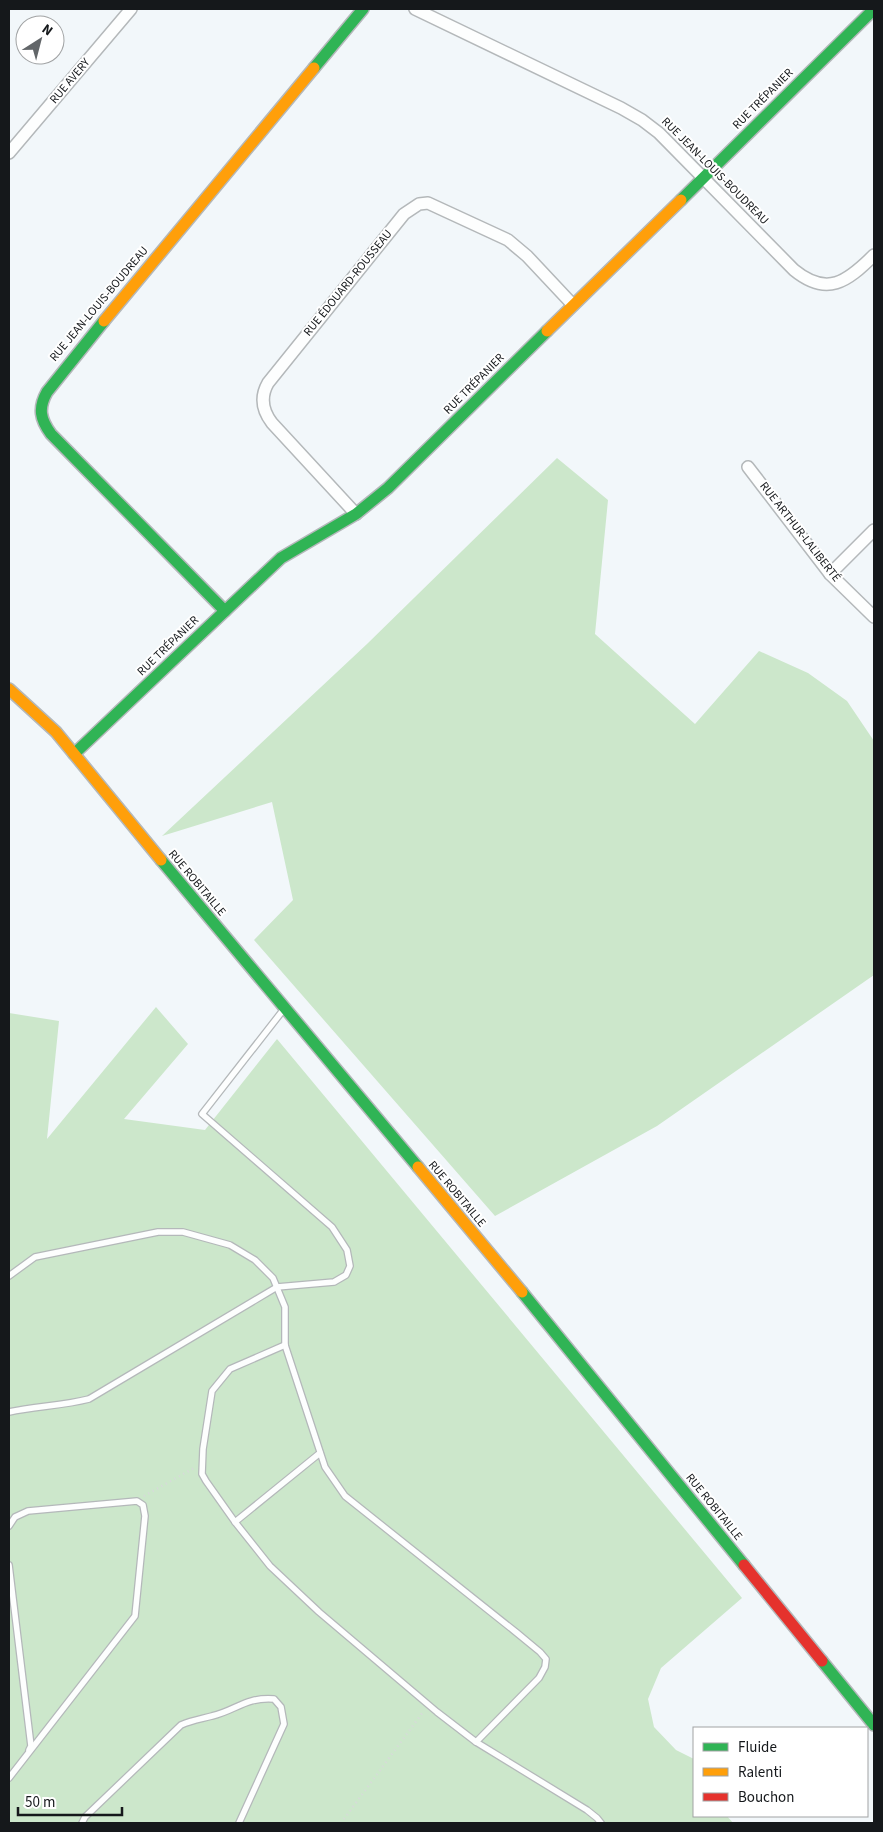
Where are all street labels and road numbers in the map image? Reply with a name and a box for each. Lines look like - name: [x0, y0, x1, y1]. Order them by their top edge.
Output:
- street label: RUE AVERY: [46, 54, 94, 107]
- street label: RUE TRÉPANIER: [729, 65, 797, 133]
- street label: RUE JEAN-LOUIS-BOUDREAU: [658, 114, 772, 228]
- street label: RUE ÉDOUARD-ROUSSEAU: [300, 226, 396, 340]
- street label: RUE JEAN-LOUIS-BOUDREAU: [46, 243, 152, 365]
- street label: RUE TRÉPANIER: [440, 350, 508, 418]
- street label: RUE ARTHUR-LALIBERTÉ: [755, 478, 845, 586]
- street label: RUE TRÉPANIER: [133, 612, 203, 680]
- street label: RUE ROBITAILLE: [164, 846, 230, 920]
- street label: RUE ROBITAILLE: [424, 1157, 490, 1231]
- street label: RUE ROBITAILLE: [682, 1470, 746, 1544]

